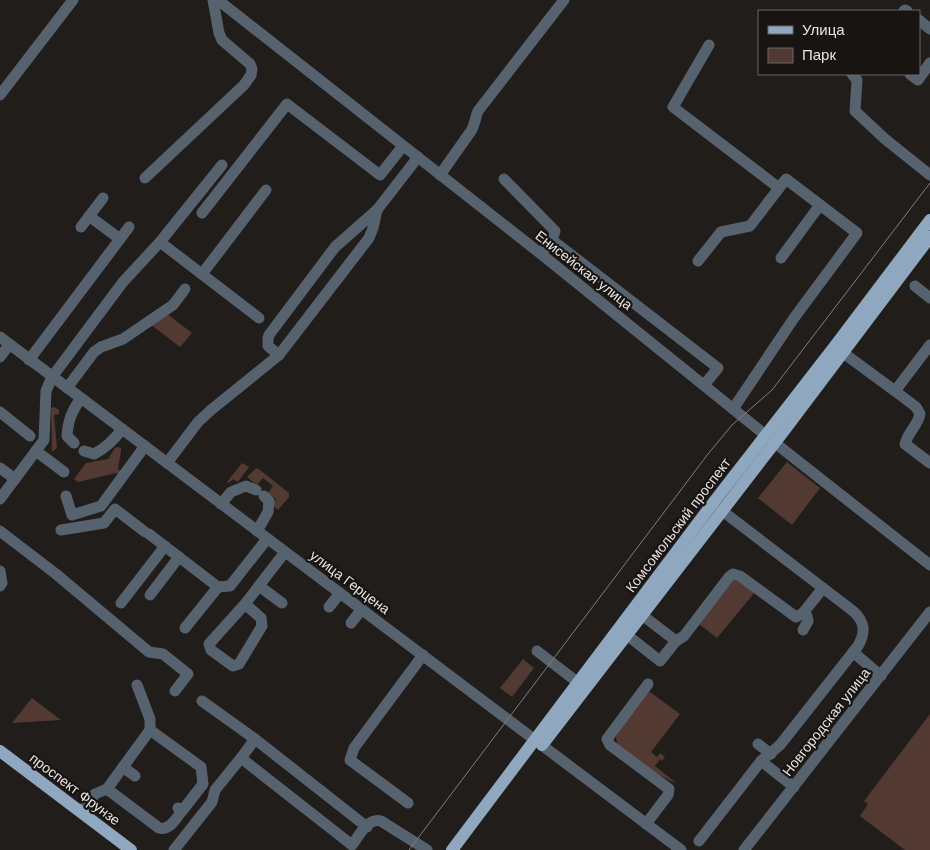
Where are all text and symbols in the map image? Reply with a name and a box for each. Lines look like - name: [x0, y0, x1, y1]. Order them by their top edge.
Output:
- legend: [758, 10, 920, 75]
- text: Улица: [802, 21, 845, 38]
- text: Парк: [802, 46, 836, 63]
- street label: Енисейская улица: [532, 227, 636, 313]
- street label: Комсомольский проспект: [622, 454, 734, 595]
- street label: улица Герцена: [307, 547, 393, 617]
- street label: Новгородская улица: [779, 665, 873, 779]
- street label: проспект Фрунзе: [27, 750, 124, 828]

